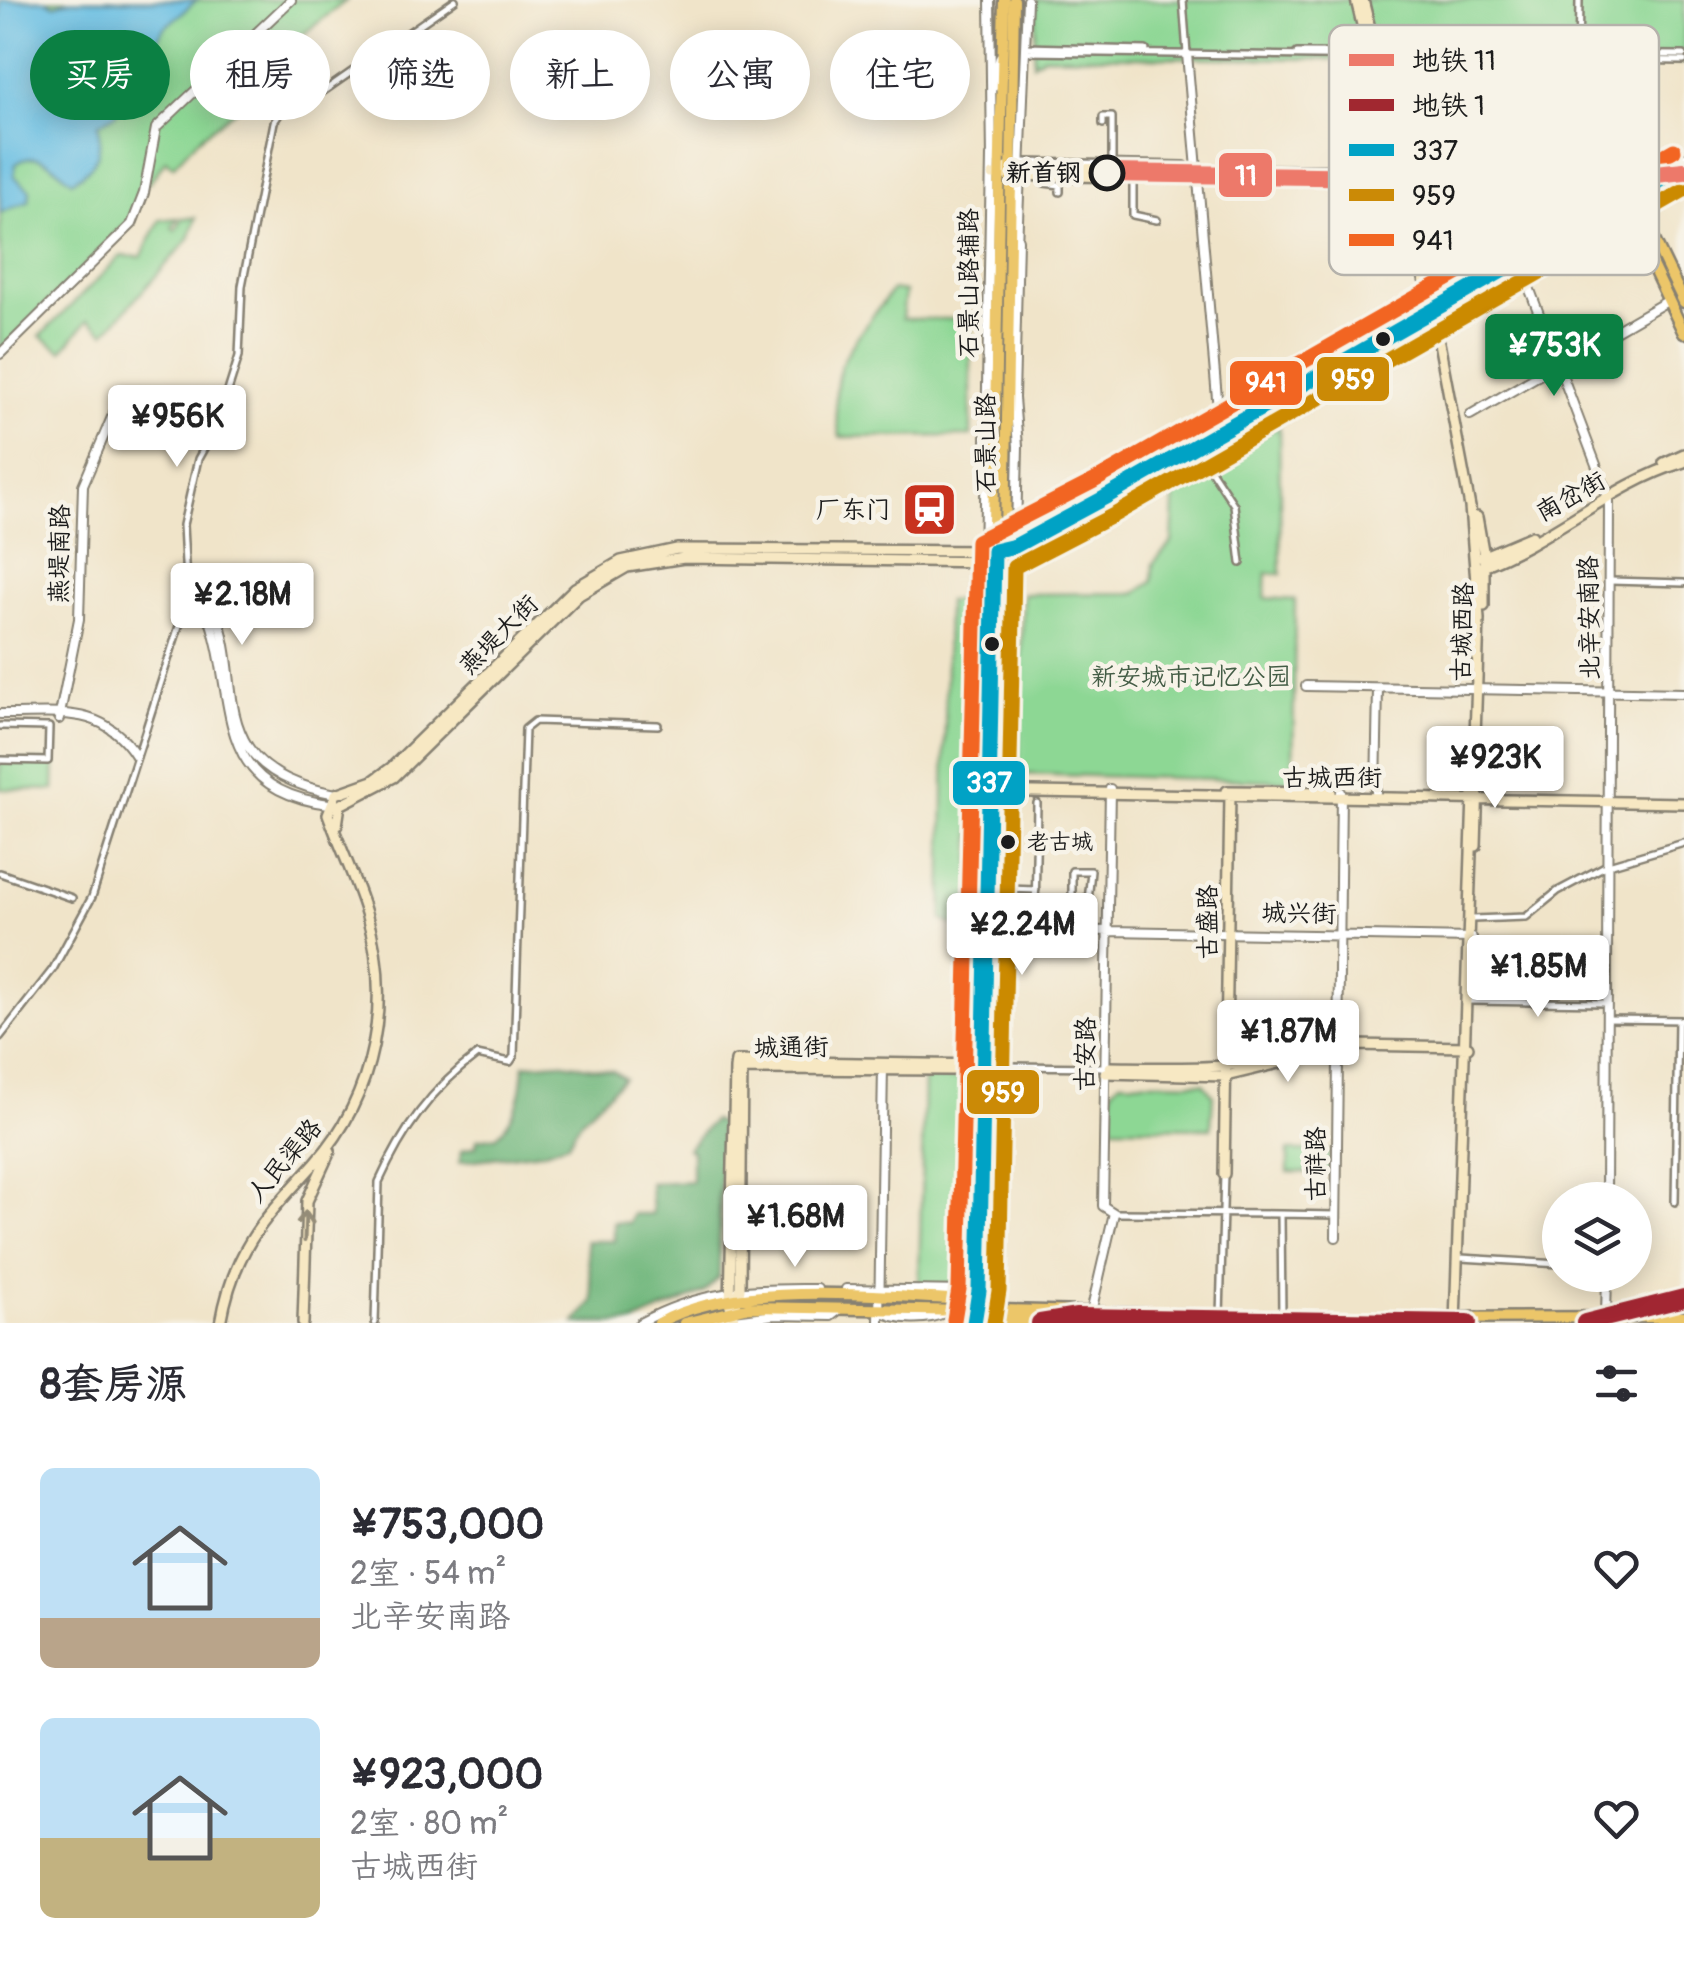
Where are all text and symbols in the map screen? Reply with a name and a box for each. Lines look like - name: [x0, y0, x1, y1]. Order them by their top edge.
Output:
- legend: [1329, 25, 1659, 275]
- chip: 买房: [30, 30, 170, 120]
- chip: 租房: [190, 30, 330, 120]
- chip: 筛选: [350, 30, 490, 120]
- chip: 新上: [510, 30, 650, 120]
- chip: 公寓: [670, 30, 810, 120]
- chip: 住宅: [830, 30, 970, 120]
- text: 地铁 11: [1412, 44, 1496, 79]
- text: 地铁 1: [1412, 89, 1485, 124]
- text: 337: [1412, 134, 1458, 169]
- line badge: 11: [1217, 151, 1274, 199]
- marker: 新首钢: [1090, 156, 1124, 190]
- place label: 新首钢: [1006, 158, 1081, 189]
- text: 11: [1235, 159, 1257, 194]
- text: 959: [1412, 179, 1456, 214]
- street label: 石景山路辅路: [954, 208, 985, 358]
- text: 941: [1412, 224, 1454, 259]
- pin: ¥753K: [1484, 314, 1624, 399]
- text: ¥753K: [1507, 326, 1601, 366]
- unlabelled marker: [1373, 329, 1393, 349]
- line badge: 959: [1315, 355, 1391, 403]
- line badge: 941: [1228, 359, 1304, 407]
- text: 959: [1331, 363, 1375, 398]
- text: 941: [1245, 366, 1287, 401]
- pin: ¥956K: [107, 385, 247, 470]
- street label: 石景山路: [971, 393, 1002, 493]
- text: ¥956K: [130, 397, 224, 437]
- street label: 南岔街: [1531, 465, 1611, 529]
- station icon: 厂东门: [900, 480, 960, 540]
- place label: 厂东门: [816, 495, 891, 526]
- street label: 燕堤南路: [44, 504, 76, 604]
- street label: 北辛安南路: [1573, 555, 1607, 681]
- pin: ¥2.18M: [161, 563, 323, 648]
- text: ¥2.18M: [193, 575, 291, 615]
- street label: 古城西路: [1446, 581, 1480, 683]
- street label: 燕堤大街: [453, 589, 545, 681]
- unlabelled marker: [982, 634, 1002, 654]
- park label: 新安城市记忆公园: [1091, 662, 1291, 693]
- pin: ¥923K: [1425, 726, 1565, 811]
- text: ¥923K: [1449, 738, 1541, 778]
- line badge: 337: [951, 759, 1027, 807]
- street label: 古城西街: [1282, 763, 1382, 794]
- text: 337: [966, 766, 1012, 801]
- place label: 老古城: [1027, 828, 1093, 856]
- marker: 老古城: [998, 832, 1018, 852]
- street label: 古盛路: [1193, 884, 1224, 960]
- pin: ¥2.24M: [941, 893, 1103, 978]
- street label: 城兴街: [1261, 898, 1337, 930]
- text: ¥2.24M: [969, 905, 1075, 945]
- pin: ¥1.85M: [1457, 935, 1619, 1020]
- text: ¥1.85M: [1489, 947, 1587, 987]
- pin: ¥1.87M: [1207, 1000, 1369, 1085]
- text: ¥1.87M: [1239, 1012, 1337, 1052]
- street label: 古安路: [1070, 1016, 1102, 1092]
- street label: 城通街: [753, 1032, 829, 1064]
- line badge: 959: [965, 1068, 1041, 1116]
- text: 959: [981, 1076, 1025, 1111]
- street label: 人民渠路: [241, 1113, 329, 1209]
- street label: 古祥路: [1301, 1126, 1332, 1202]
- map controls: [1542, 1182, 1652, 1292]
- button: layers: [1542, 1182, 1652, 1292]
- pin: ¥1.68M: [714, 1185, 876, 1270]
- text: ¥1.68M: [745, 1197, 845, 1237]
- one-way arrow: [296, 1210, 315, 1242]
- icon: filters: [1589, 1356, 1644, 1411]
- text: 8套房源: [40, 1359, 187, 1411]
- text: ¥753,000: [350, 1499, 544, 1551]
- icon: home: [120, 1508, 240, 1628]
- icon: heart: [1589, 1541, 1644, 1596]
- text: 2室 · 54 m²: [350, 1554, 506, 1594]
- text: 北辛安南路: [350, 1597, 510, 1637]
- text: ¥923,000: [350, 1749, 543, 1801]
- icon: home: [120, 1758, 240, 1878]
- icon: heart: [1589, 1791, 1644, 1846]
- text: 2室 · 80 m²: [350, 1804, 508, 1844]
- text: 古城西街: [350, 1847, 478, 1887]

